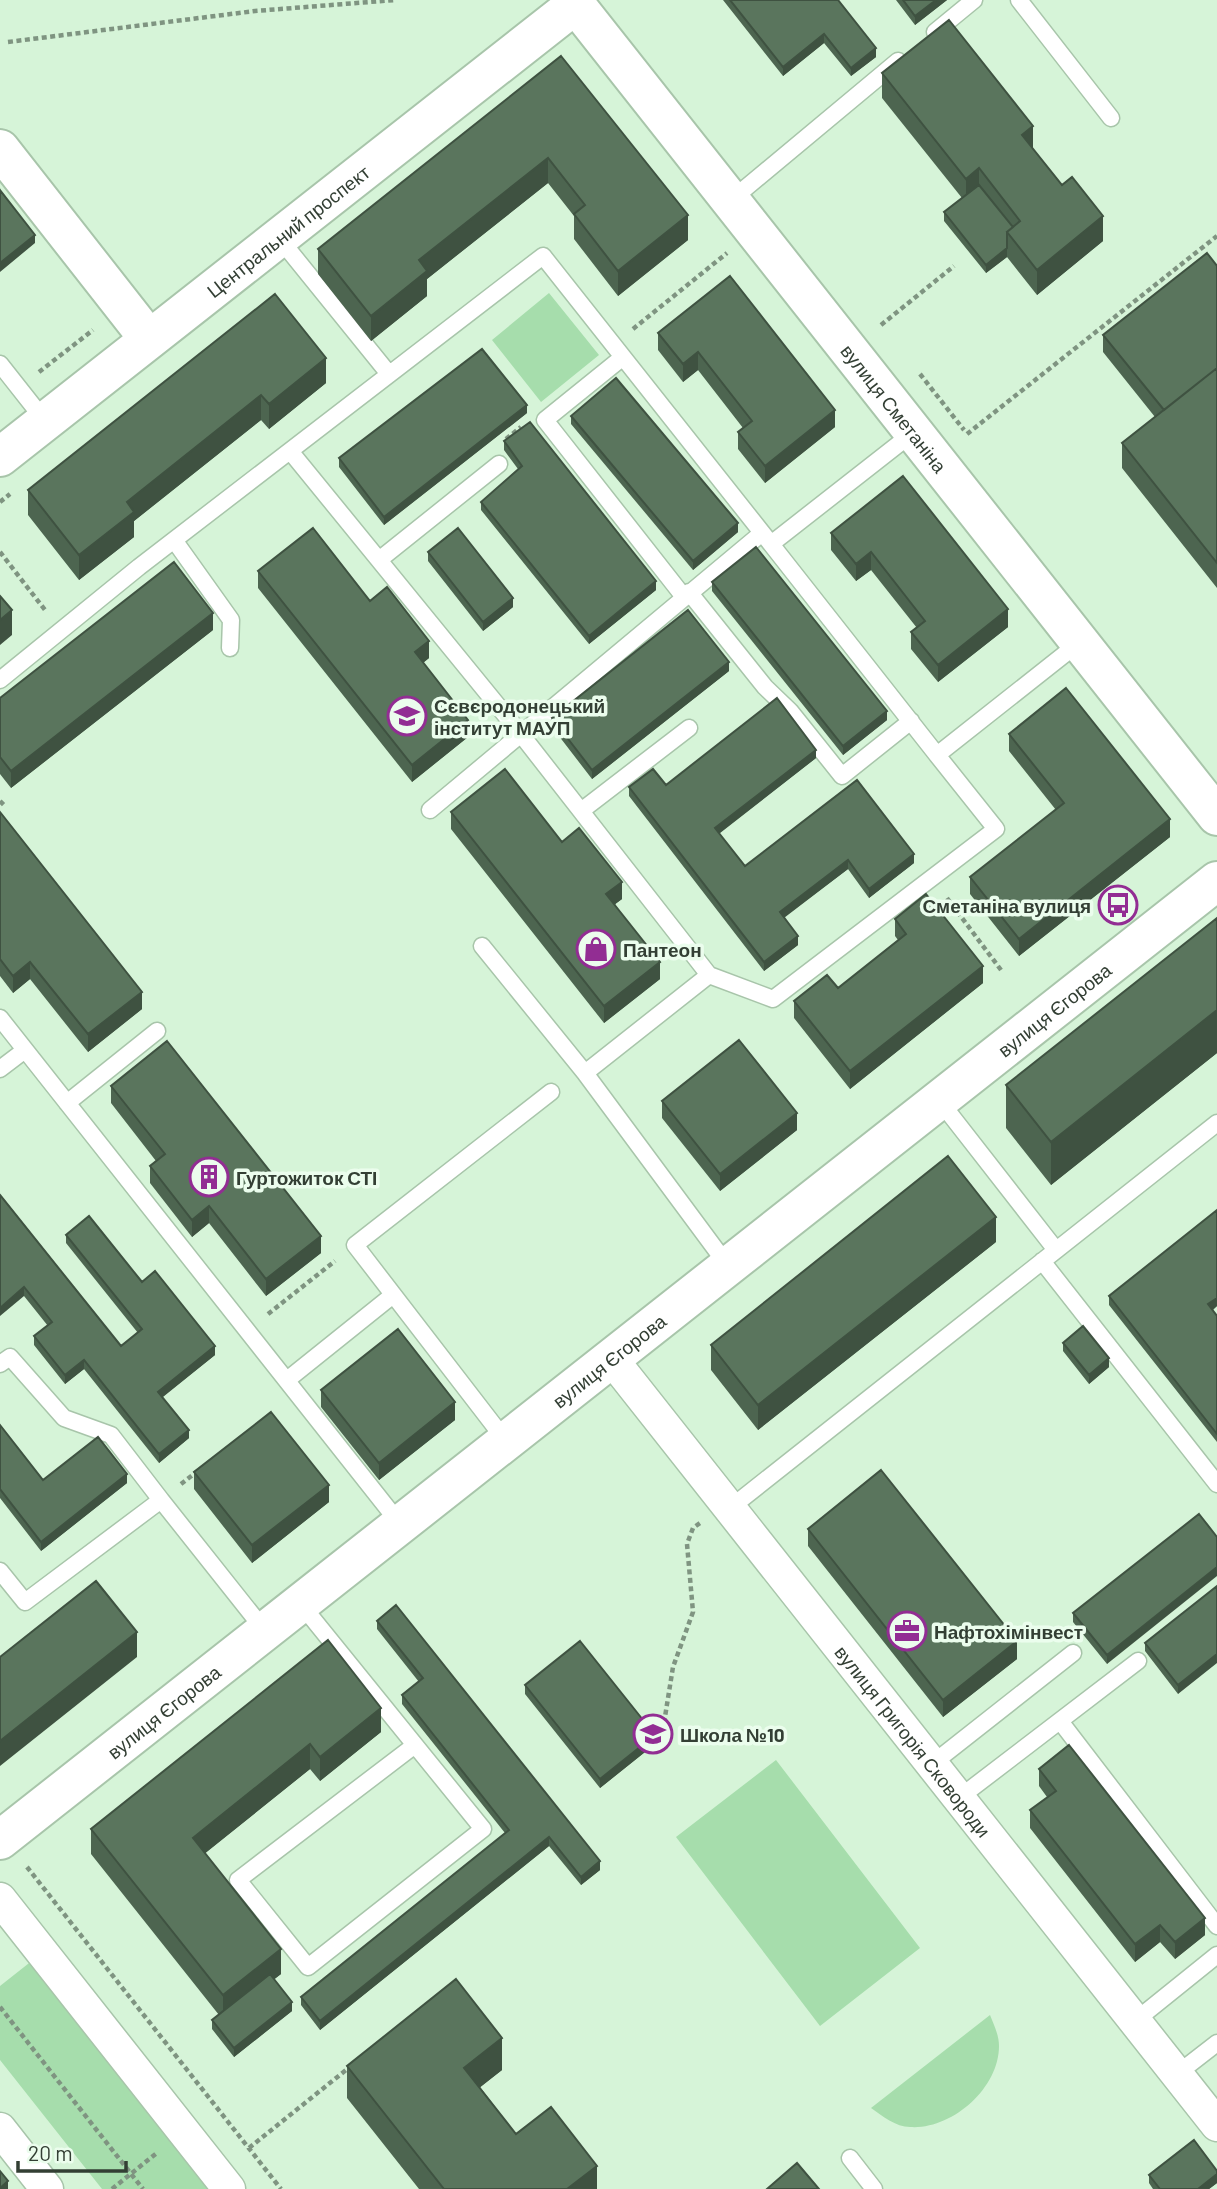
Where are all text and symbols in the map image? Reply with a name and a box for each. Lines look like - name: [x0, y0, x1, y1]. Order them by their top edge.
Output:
- street label: Центральний проспект: [202, 160, 374, 302]
- street label: вулиця Сметаніна: [837, 339, 952, 477]
- place label: Сєвєродонецький інститут МАУП: [434, 694, 605, 739]
- school or university icon: Сєвєродонецький інститут МАУП: [386, 695, 428, 737]
- bus stop icon: Сметаніна вулиця: [1097, 884, 1139, 926]
- place label: Сметаніна вулиця: [922, 894, 1091, 917]
- shop icon: Пантеон: [575, 928, 617, 970]
- place label: Пантеон: [623, 938, 702, 961]
- street label: вулиця Єгорова: [993, 957, 1116, 1061]
- building icon: Гуртожиток СТІ: [188, 1156, 230, 1198]
- place label: Гуртожиток СТІ: [236, 1166, 377, 1189]
- street label: вулиця Єгорова: [547, 1308, 670, 1412]
- office icon: Нафтохімінвест: [886, 1610, 928, 1652]
- place label: Нафтохімінвест: [934, 1620, 1083, 1643]
- street label: вулиця Григорія Сковороди: [831, 1641, 996, 1841]
- street label: вулиця Єгорова: [102, 1659, 225, 1763]
- school or university icon: Школа №10: [632, 1713, 674, 1755]
- place label: Школа №10: [680, 1723, 785, 1746]
- scale bar: [18, 2130, 126, 2174]
- text: 20 m: [28, 2140, 73, 2165]

